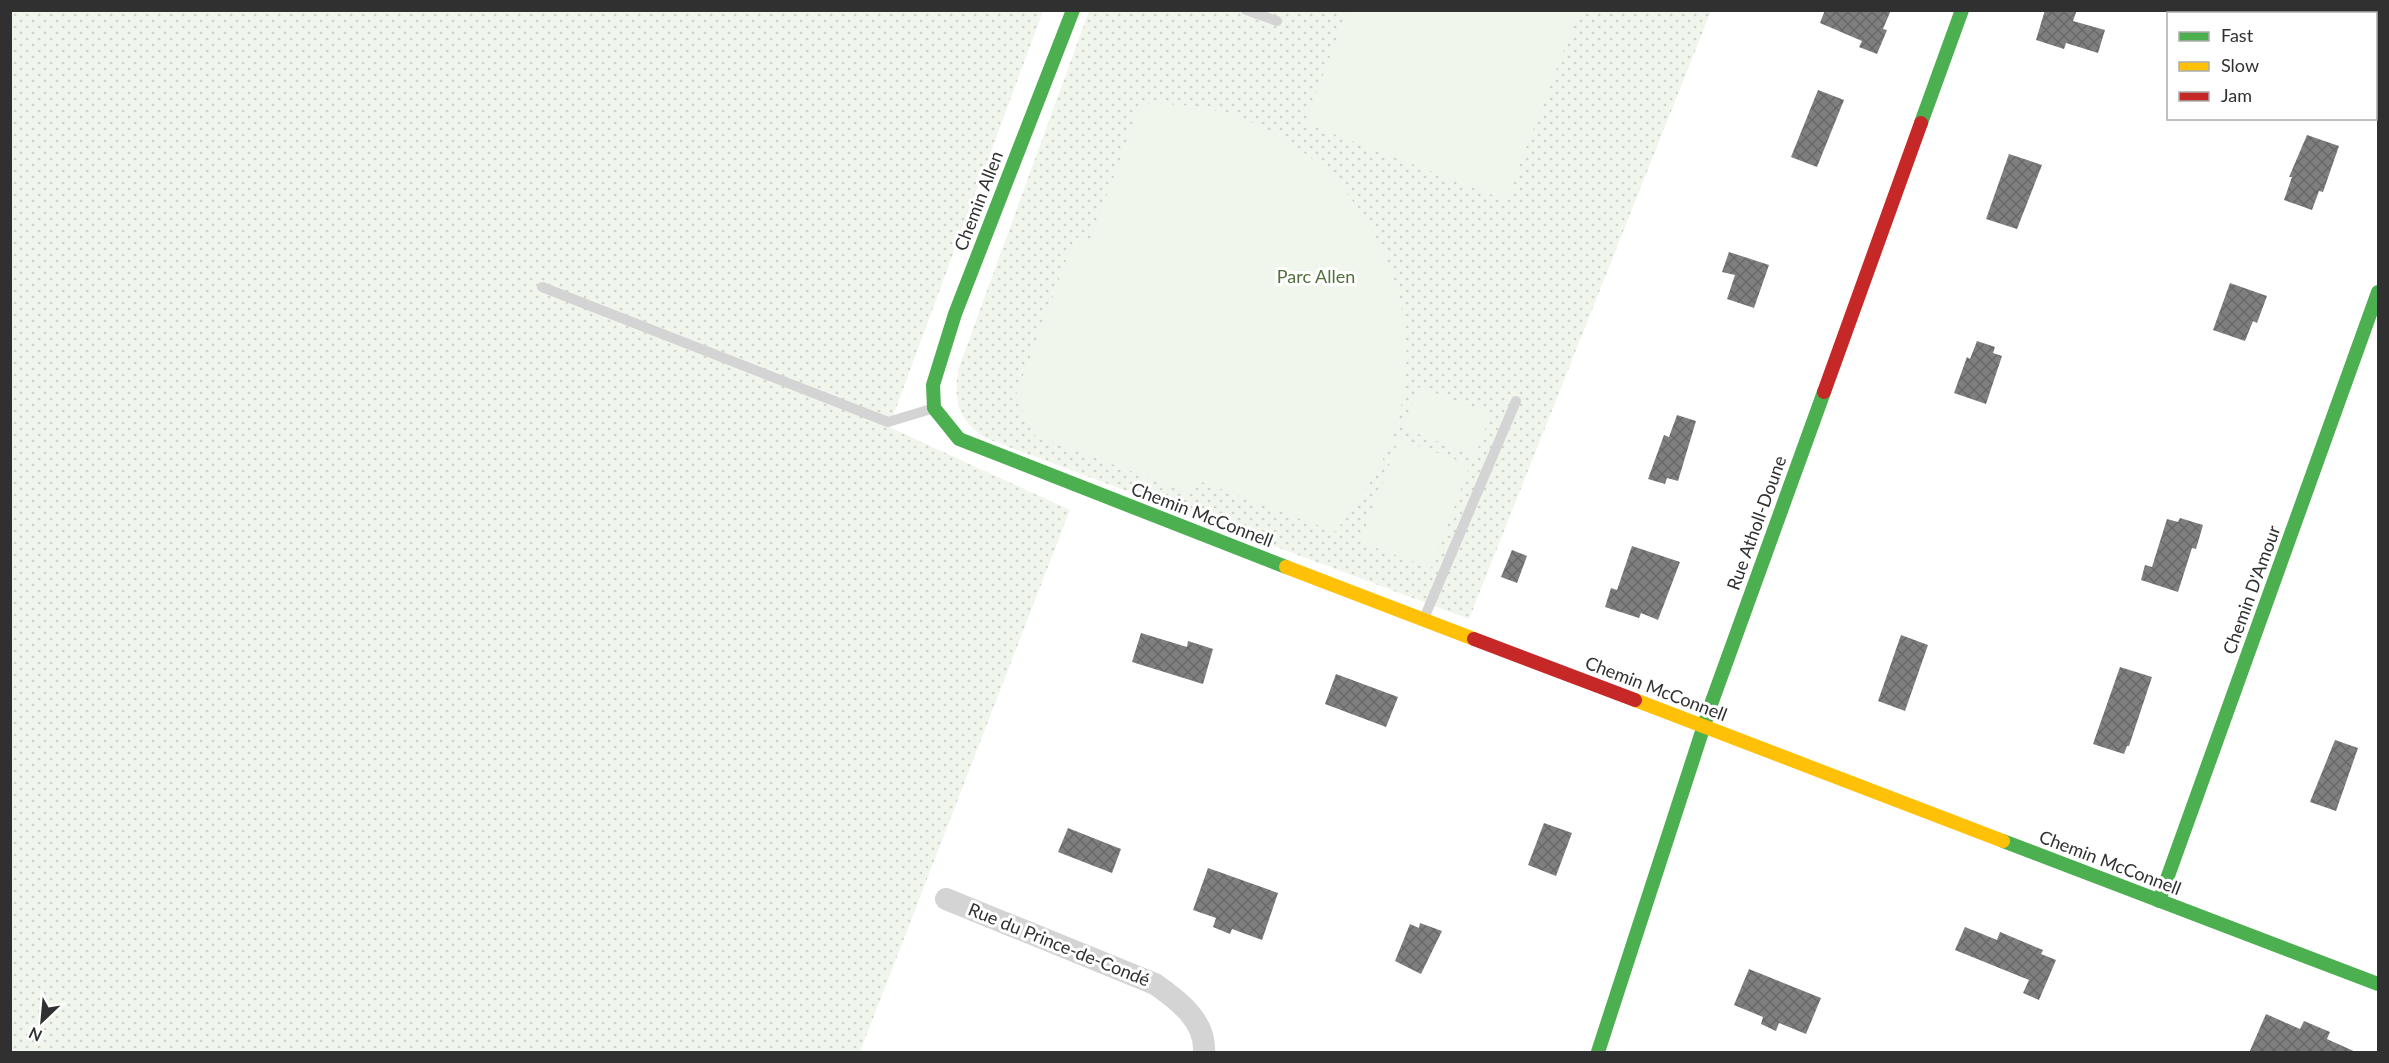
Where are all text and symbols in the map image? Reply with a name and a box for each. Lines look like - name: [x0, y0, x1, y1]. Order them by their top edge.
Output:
- legend: [2167, 12, 2377, 120]
- text: Fast: [2221, 24, 2254, 46]
- text: Slow: [2221, 54, 2259, 76]
- text: Jam: [2221, 84, 2252, 106]
- street label: Chemin Allen: [949, 148, 1007, 254]
- park label: Parc Allen: [1277, 265, 1355, 287]
- street label: Rue Atholl-Doune: [1722, 452, 1791, 593]
- street label: Chemin McConnell: [1128, 477, 1276, 551]
- street label: Chemin D'Amour: [2218, 522, 2285, 657]
- street label: Chemin McConnell: [1582, 651, 1730, 725]
- street label: Chemin McConnell: [2036, 825, 2184, 899]
- street label: Rue du Prince-de-Condé: [965, 898, 1153, 991]
- north arrow: [12, 991, 72, 1051]
- text: N: [26, 1024, 45, 1046]

